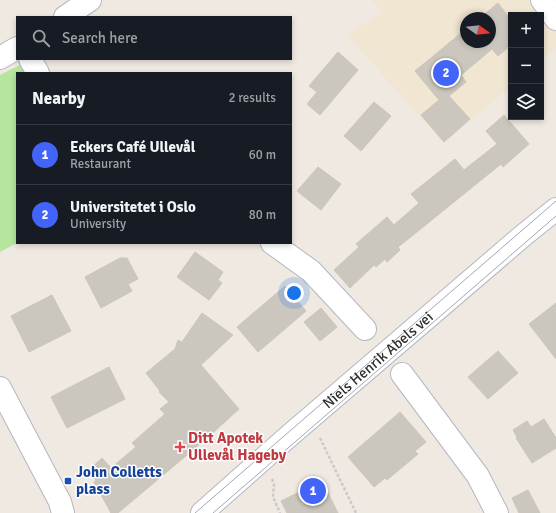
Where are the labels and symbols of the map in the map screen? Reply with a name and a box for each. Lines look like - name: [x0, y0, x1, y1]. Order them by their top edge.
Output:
- north arrow: [460, 12, 496, 48]
- pin: 2: [433, 58, 459, 88]
- your location: [284, 283, 304, 303]
- street label: Niels Henrik Abels vei: [319, 308, 437, 412]
- place label: Ditt Apotek Ullevål Hageby: [188, 429, 287, 464]
- marker: Ditt Apotek Ullevål Hageby: [175, 442, 185, 452]
- place label: John Colletts plass: [76, 463, 162, 498]
- marker: John Colletts plass: [63, 476, 73, 486]
- pin: 1: [300, 476, 326, 506]

